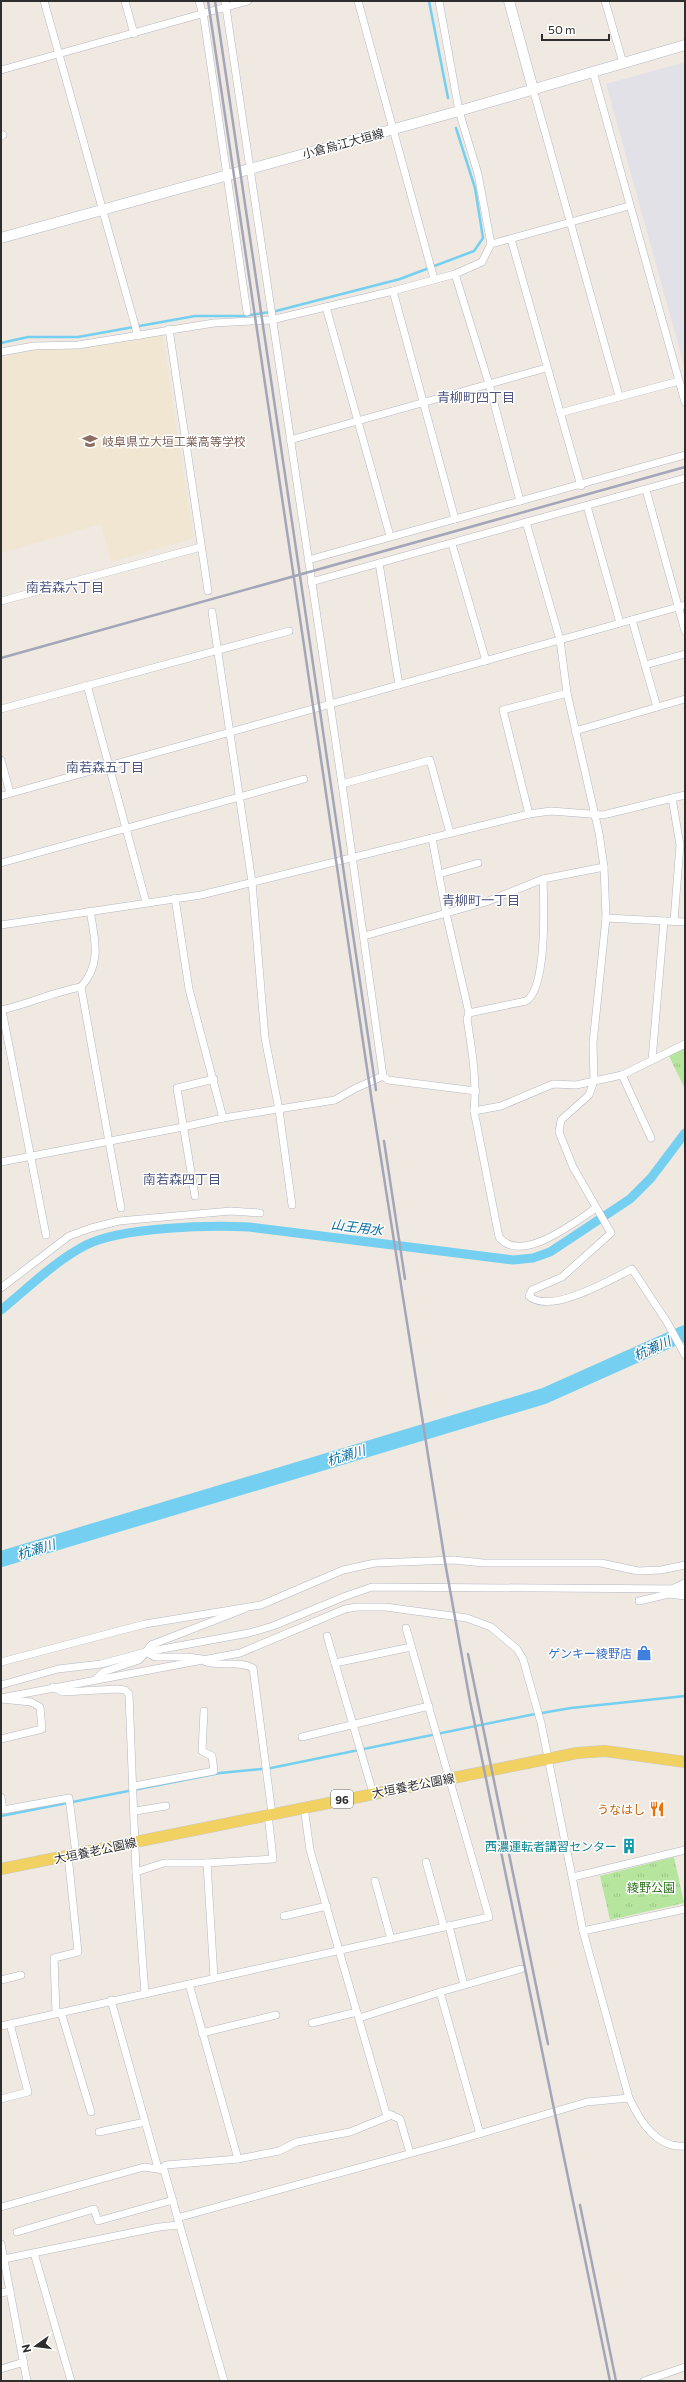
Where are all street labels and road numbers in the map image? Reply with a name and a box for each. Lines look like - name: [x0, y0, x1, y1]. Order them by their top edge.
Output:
- street label: 小倉烏江大垣線: [301, 125, 385, 161]
- street label: 大垣養老公園線: [370, 1770, 456, 1800]
- road number: 96: [331, 1790, 353, 1808]
- street label: 大垣養老公園線: [52, 1834, 138, 1866]

